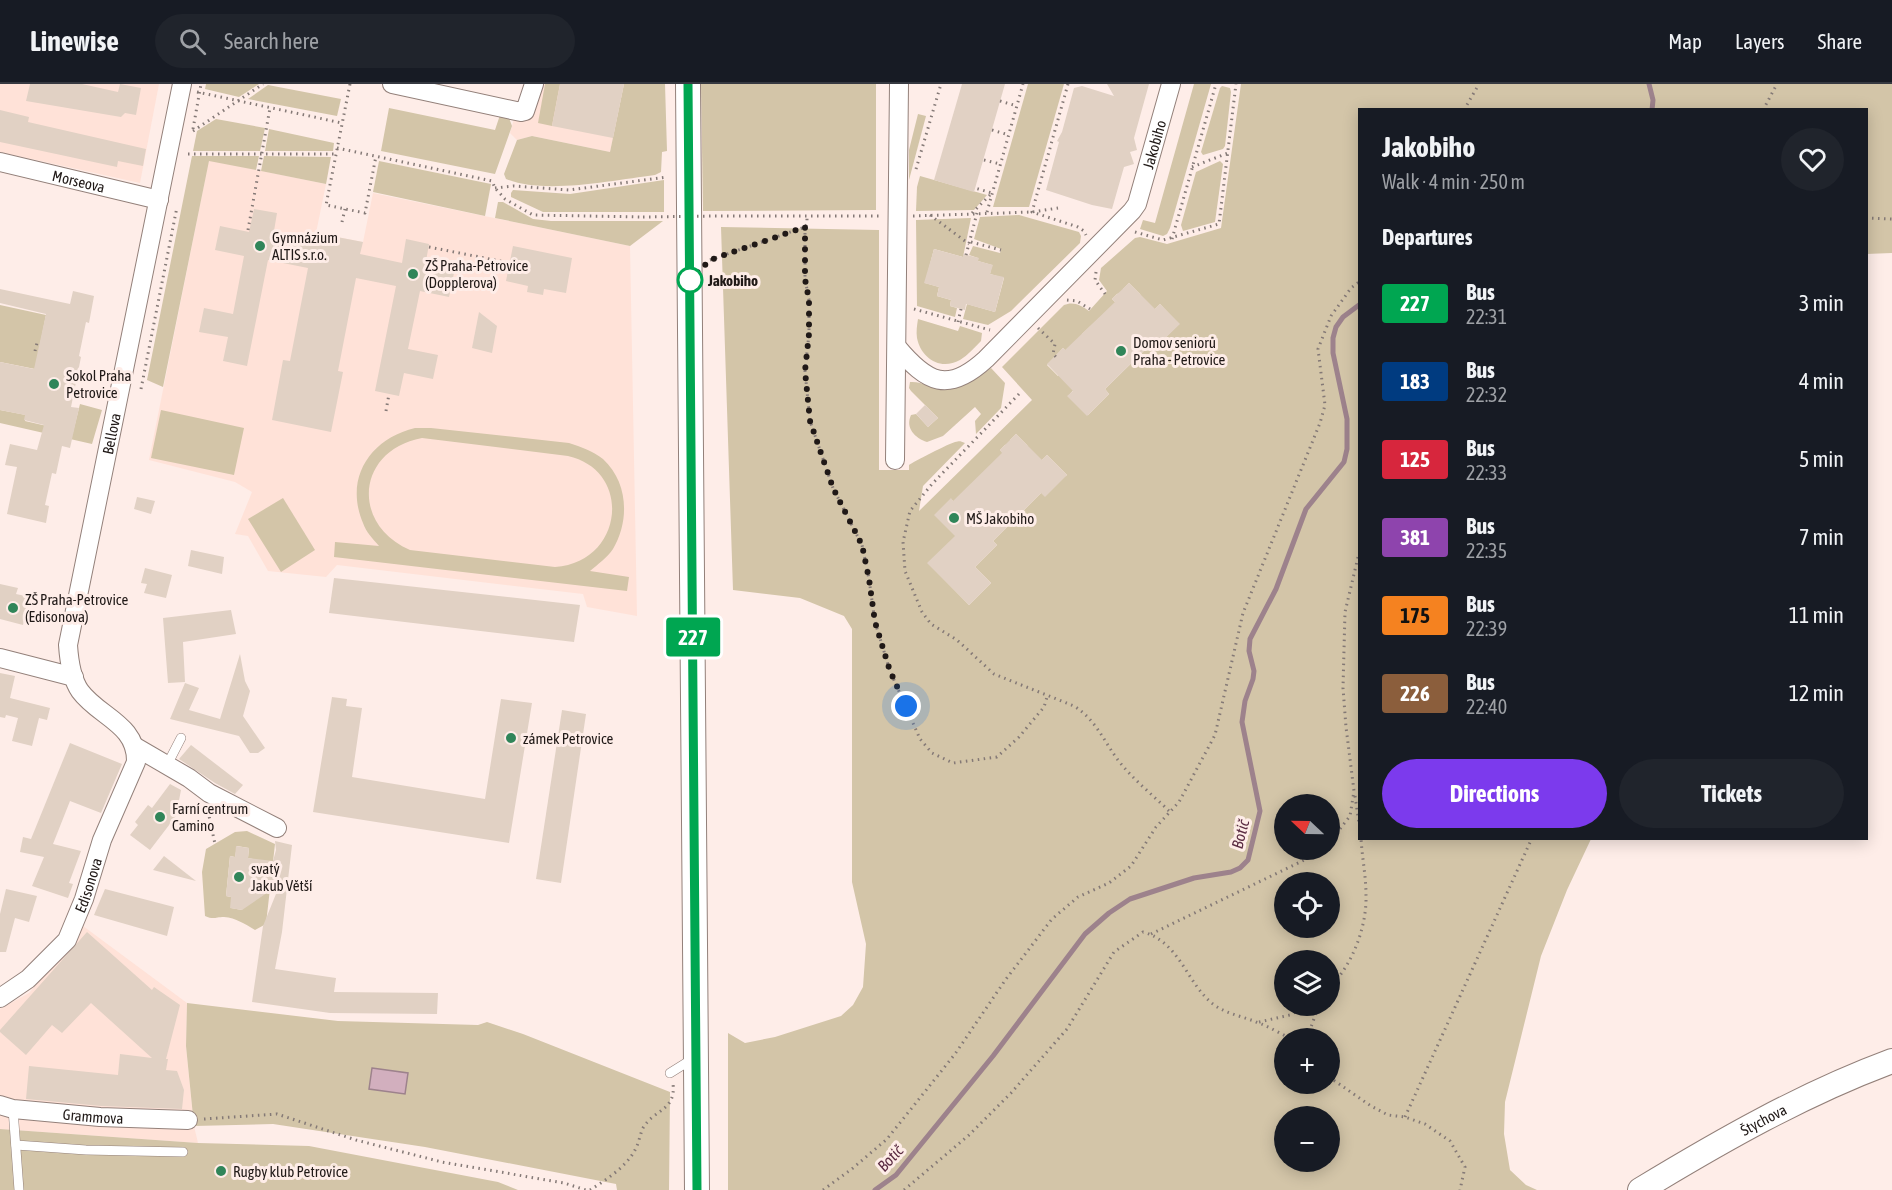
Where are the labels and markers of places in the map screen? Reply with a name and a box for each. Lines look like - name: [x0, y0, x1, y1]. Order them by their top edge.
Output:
- place label: Gymnázium ALTIS s.r.o.: [272, 229, 338, 263]
- marker: Gymnázium ALTIS s.r.o.: [253, 239, 267, 253]
- place label: ZŠ Praha-Petrovice (Dopplerova): [425, 257, 528, 291]
- marker: ZŠ Praha-Petrovice (Dopplerova): [406, 267, 420, 281]
- marker: Jakobiho: [677, 267, 703, 293]
- place label: Jakobiho: [707, 272, 758, 289]
- place label: Domov seniorů Praha - Petrovice: [1133, 334, 1225, 368]
- marker: Domov seniorů Praha - Petrovice: [1114, 344, 1128, 358]
- place label: Sokol Praha Petrovice: [66, 367, 131, 401]
- marker: Sokol Praha Petrovice: [47, 377, 61, 391]
- place label: MŠ Jakobiho: [966, 510, 1034, 527]
- marker: MŠ Jakobiho: [947, 511, 961, 525]
- place label: ZŠ Praha-Petrovice (Edisonova): [25, 591, 128, 625]
- marker: ZŠ Praha-Petrovice (Edisonova): [6, 601, 20, 615]
- place label: zámek Petrovice: [523, 730, 613, 747]
- marker: zámek Petrovice: [504, 731, 518, 745]
- place label: Farní centrum Camino: [172, 800, 248, 834]
- marker: Farní centrum Camino: [153, 810, 167, 824]
- place label: svatý Jakub Větší: [251, 860, 313, 894]
- marker: svatý Jakub Větší: [232, 870, 246, 884]
- place label: Rugby klub Petrovice: [233, 1163, 348, 1180]
- marker: Rugby klub Petrovice: [214, 1164, 228, 1178]

